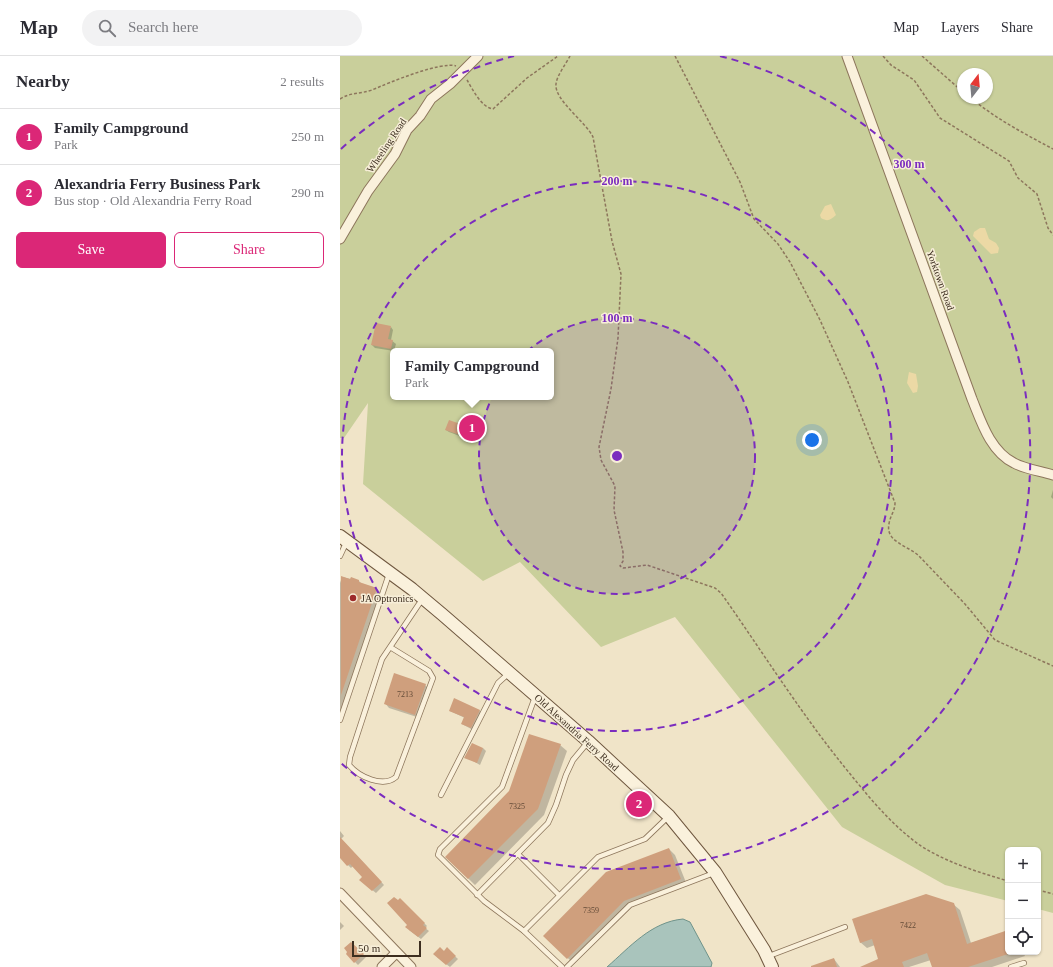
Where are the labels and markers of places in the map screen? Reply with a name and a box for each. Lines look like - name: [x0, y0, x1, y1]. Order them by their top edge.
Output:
- pin: 1: [459, 413, 485, 443]
- centre of rings: [610, 449, 624, 463]
- marker: JA Optronics: [348, 593, 358, 603]
- place label: JA Optronics: [361, 593, 414, 604]
- pin: 2: [626, 789, 652, 819]

